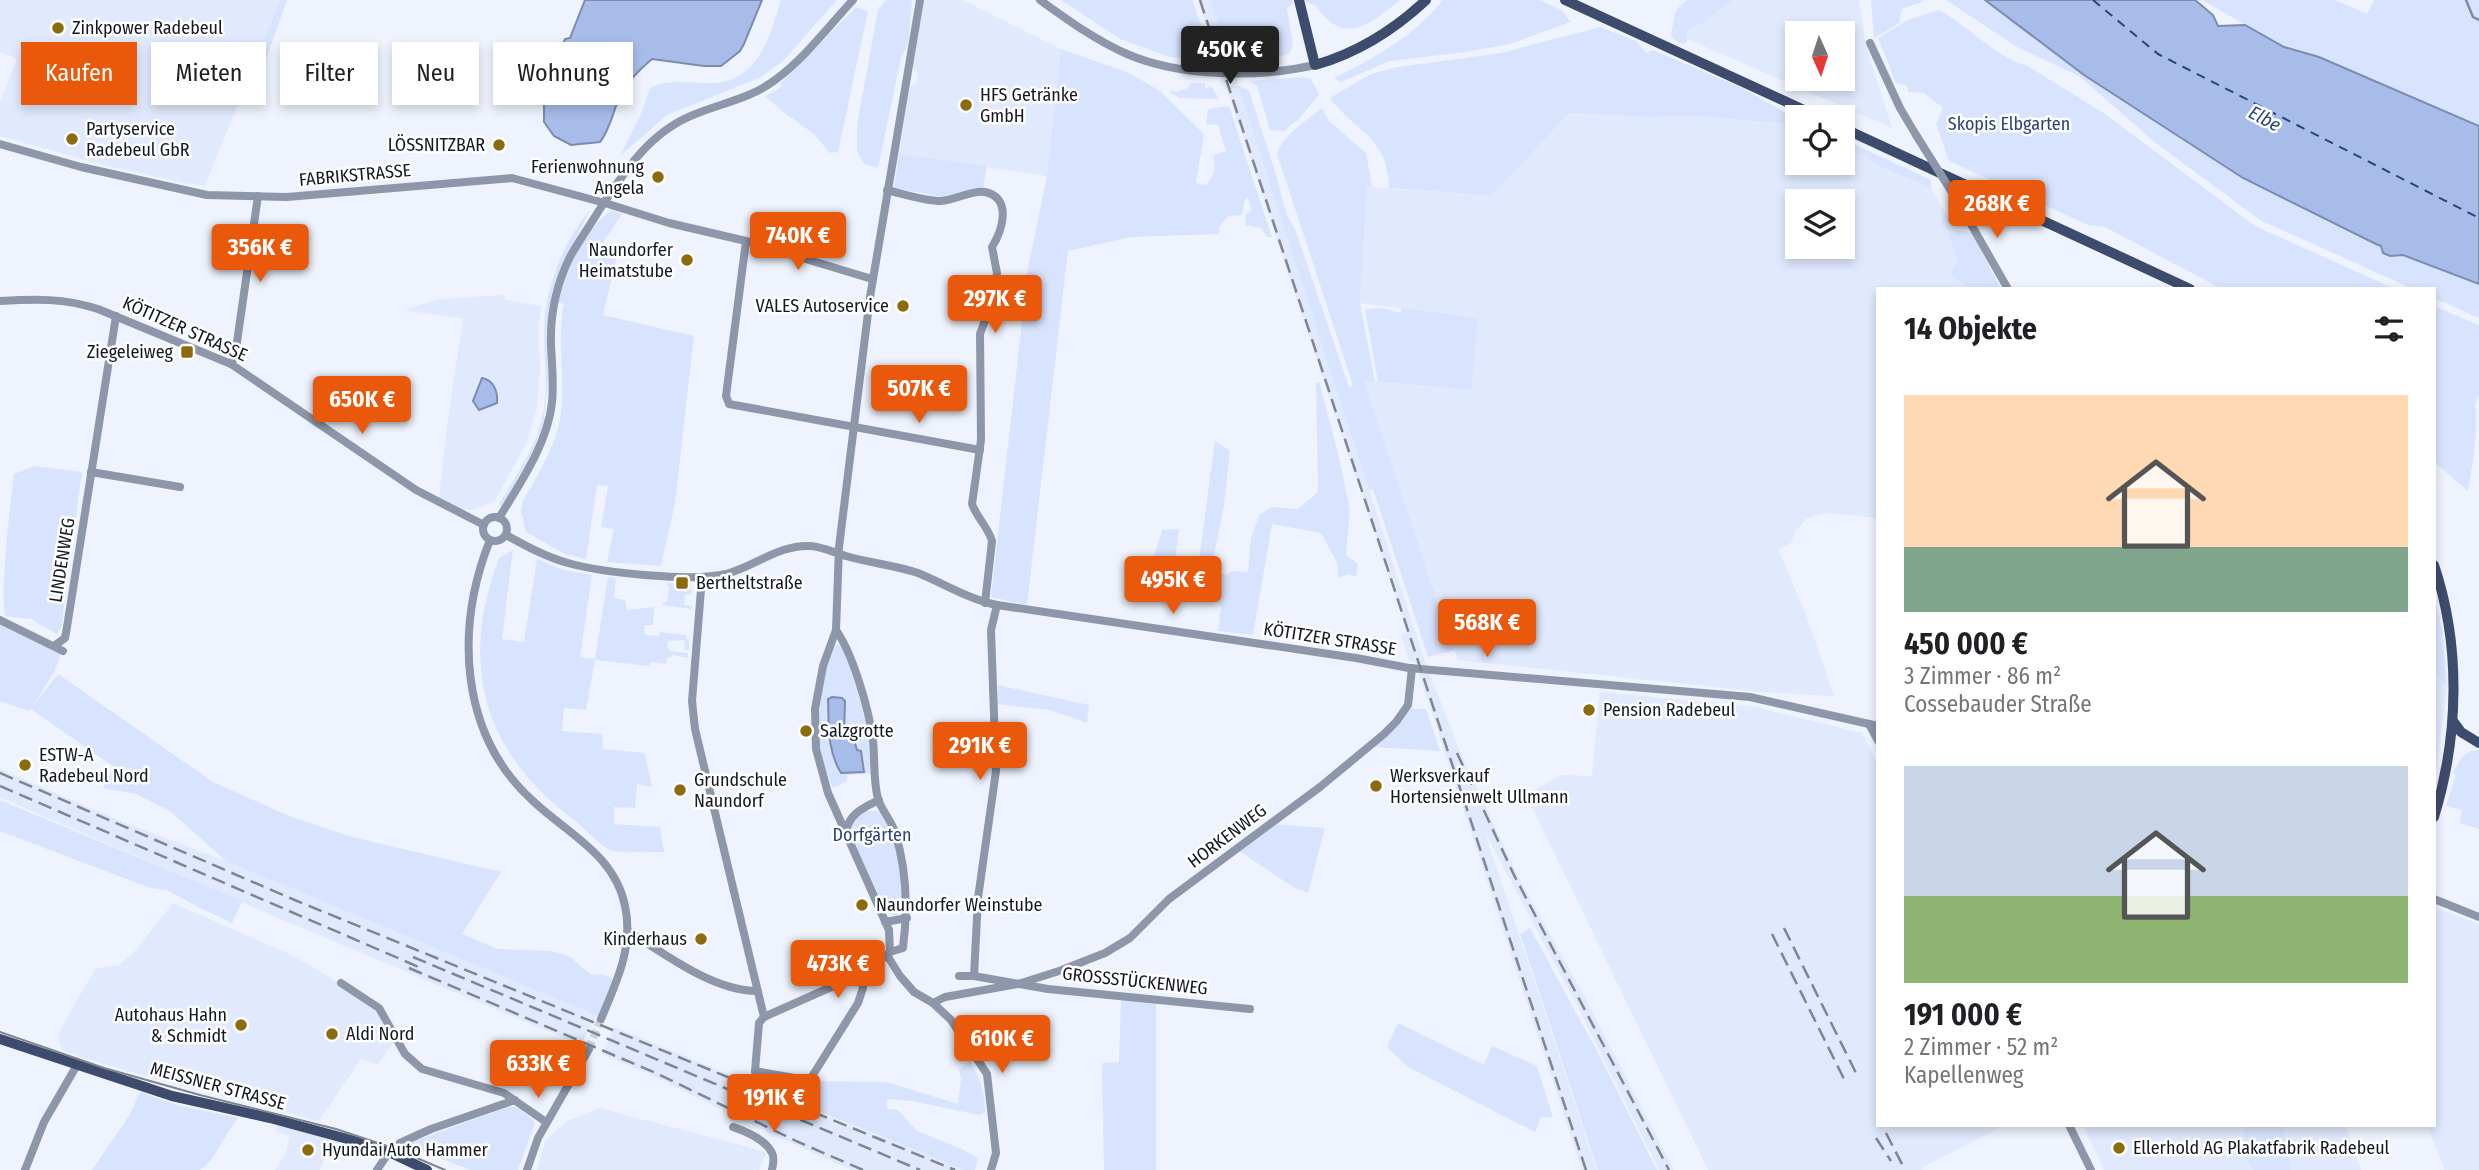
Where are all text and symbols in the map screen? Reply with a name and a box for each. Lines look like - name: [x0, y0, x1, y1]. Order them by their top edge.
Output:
- place label: Zinkpower Radebeul: [72, 17, 223, 39]
- marker: Zinkpower Radebeul: [50, 20, 66, 36]
- north arrow: [1785, 21, 1855, 91]
- map controls: [1785, 21, 1855, 259]
- pin: 450K €: [1173, 27, 1287, 86]
- text: 450K €: [1197, 35, 1263, 63]
- chip: Kaufen: [21, 42, 137, 105]
- chip: Mieten: [151, 42, 266, 105]
- chip: Filter: [280, 42, 378, 105]
- chip: Neu: [392, 42, 479, 105]
- chip: Wohnung: [493, 42, 633, 105]
- place label: HFS Getränke GmbH: [980, 84, 1078, 127]
- marker: HFS Getränke GmbH: [958, 97, 974, 113]
- water label: Elbe: [2245, 101, 2285, 136]
- button: locate: [1785, 105, 1855, 175]
- park label: Skopis Elbgarten: [1948, 113, 2070, 135]
- place label: Partyservice Radebeul GbR: [86, 118, 190, 161]
- marker: Partyservice Radebeul GbR: [64, 131, 80, 147]
- place label: LÖSSNITZBAR: [388, 134, 485, 156]
- marker: LÖSSNITZBAR: [491, 137, 507, 153]
- place label: Ferienwohnung Angela: [531, 156, 645, 199]
- street label: FABRIKSTRASSE: [298, 159, 412, 191]
- marker: Ferienwohnung Angela: [650, 169, 666, 185]
- pin: 268K €: [1940, 180, 2054, 240]
- button: layers: [1785, 189, 1855, 259]
- text: 268K €: [1964, 189, 2030, 217]
- pin: 740K €: [741, 212, 855, 272]
- text: 740K €: [766, 221, 830, 249]
- pin: 356K €: [203, 224, 317, 284]
- text: 356K €: [228, 233, 292, 261]
- place label: Naundorfer Heimatstube: [579, 239, 674, 282]
- marker: Naundorfer Heimatstube: [679, 252, 695, 268]
- pin: 297K €: [938, 276, 1052, 335]
- text: 297K €: [964, 284, 1026, 312]
- street label: KÖTITZER STRASSE: [119, 292, 251, 366]
- place label: VALES Autoservice: [756, 295, 889, 317]
- marker: VALES Autoservice: [895, 298, 911, 314]
- icon: filters: [2370, 310, 2408, 348]
- text: 14 Objekte: [1904, 311, 2037, 347]
- place label: Ziegeleiweg: [87, 341, 174, 363]
- marker: Ziegeleiweg: [179, 344, 195, 360]
- pin: 507K €: [862, 366, 976, 425]
- text: 507K €: [887, 374, 951, 402]
- pin: 650K €: [305, 376, 419, 436]
- text: 650K €: [329, 385, 395, 413]
- icon: home: [2093, 441, 2219, 567]
- street label: LINDENWEG: [44, 516, 80, 604]
- pin: 495K €: [1116, 556, 1230, 616]
- text: 495K €: [1140, 565, 1206, 593]
- place label: Bertheltstraße: [696, 572, 803, 594]
- marker: Bertheltstraße: [674, 575, 690, 591]
- pin: 568K €: [1430, 600, 1544, 659]
- text: 568K €: [1454, 608, 1520, 636]
- street label: KÖTITZER STRASSE: [1262, 618, 1398, 660]
- text: 450 000 €: [1904, 626, 2028, 662]
- text: 3 Zimmer · 86 m²: [1904, 662, 2061, 690]
- text: Cossebauder Straße: [1904, 690, 2092, 718]
- place label: Pension Radebeul: [1603, 699, 1736, 721]
- marker: Pension Radebeul: [1581, 702, 1597, 718]
- place label: Salzgrotte: [820, 720, 894, 742]
- pin: 291K €: [923, 722, 1037, 782]
- marker: Salzgrotte: [798, 723, 814, 739]
- text: 291K €: [949, 731, 1011, 759]
- place label: ESTW-A Radebeul Nord: [39, 744, 149, 787]
- marker: ESTW-A Radebeul Nord: [17, 757, 33, 773]
- place label: Werksverkauf Hortensienwelt Ullmann: [1390, 765, 1569, 808]
- place label: Grundschule Naundorf: [694, 769, 787, 812]
- marker: Werksverkauf Hortensienwelt Ullmann: [1368, 778, 1384, 794]
- marker: Grundschule Naundorf: [672, 782, 688, 798]
- street label: HORKENWEG: [1183, 799, 1271, 873]
- icon: home: [2093, 812, 2219, 938]
- park label: Dorfgärten: [833, 824, 911, 846]
- place label: Naundorfer Weinstube: [876, 894, 1043, 916]
- marker: Naundorfer Weinstube: [854, 897, 870, 913]
- place label: Kinderhaus: [603, 928, 687, 950]
- marker: Kinderhaus: [693, 931, 709, 947]
- pin: 473K €: [781, 940, 895, 1000]
- text: 473K €: [807, 949, 869, 977]
- street label: GROSSSTÜCKENWEG: [1061, 962, 1209, 1000]
- text: 191 000 €: [1904, 997, 2022, 1033]
- place label: Autohaus Hahn & Schmidt: [115, 1004, 227, 1047]
- pin: 610K €: [945, 1016, 1059, 1075]
- marker: Autohaus Hahn & Schmidt: [233, 1017, 249, 1033]
- place label: Aldi Nord: [346, 1023, 414, 1045]
- text: 610K €: [970, 1024, 1034, 1052]
- marker: Aldi Nord: [324, 1026, 340, 1042]
- text: 2 Zimmer · 52 m²: [1904, 1033, 2058, 1061]
- pin: 633K €: [481, 1040, 595, 1100]
- text: 633K €: [506, 1049, 570, 1077]
- street label: MEISSNER STRASSE: [148, 1057, 288, 1115]
- text: Kapellenweg: [1904, 1061, 2024, 1089]
- pin: 191K €: [717, 1074, 831, 1134]
- text: 191K €: [743, 1083, 805, 1111]
- place label: Ellerhold AG Plakatfabrik Radebeul: [2133, 1137, 2390, 1159]
- place label: Hyundai Auto Hammer: [322, 1139, 489, 1161]
- marker: Ellerhold AG Plakatfabrik Radebeul: [2111, 1140, 2127, 1156]
- marker: Hyundai Auto Hammer: [300, 1142, 316, 1158]

